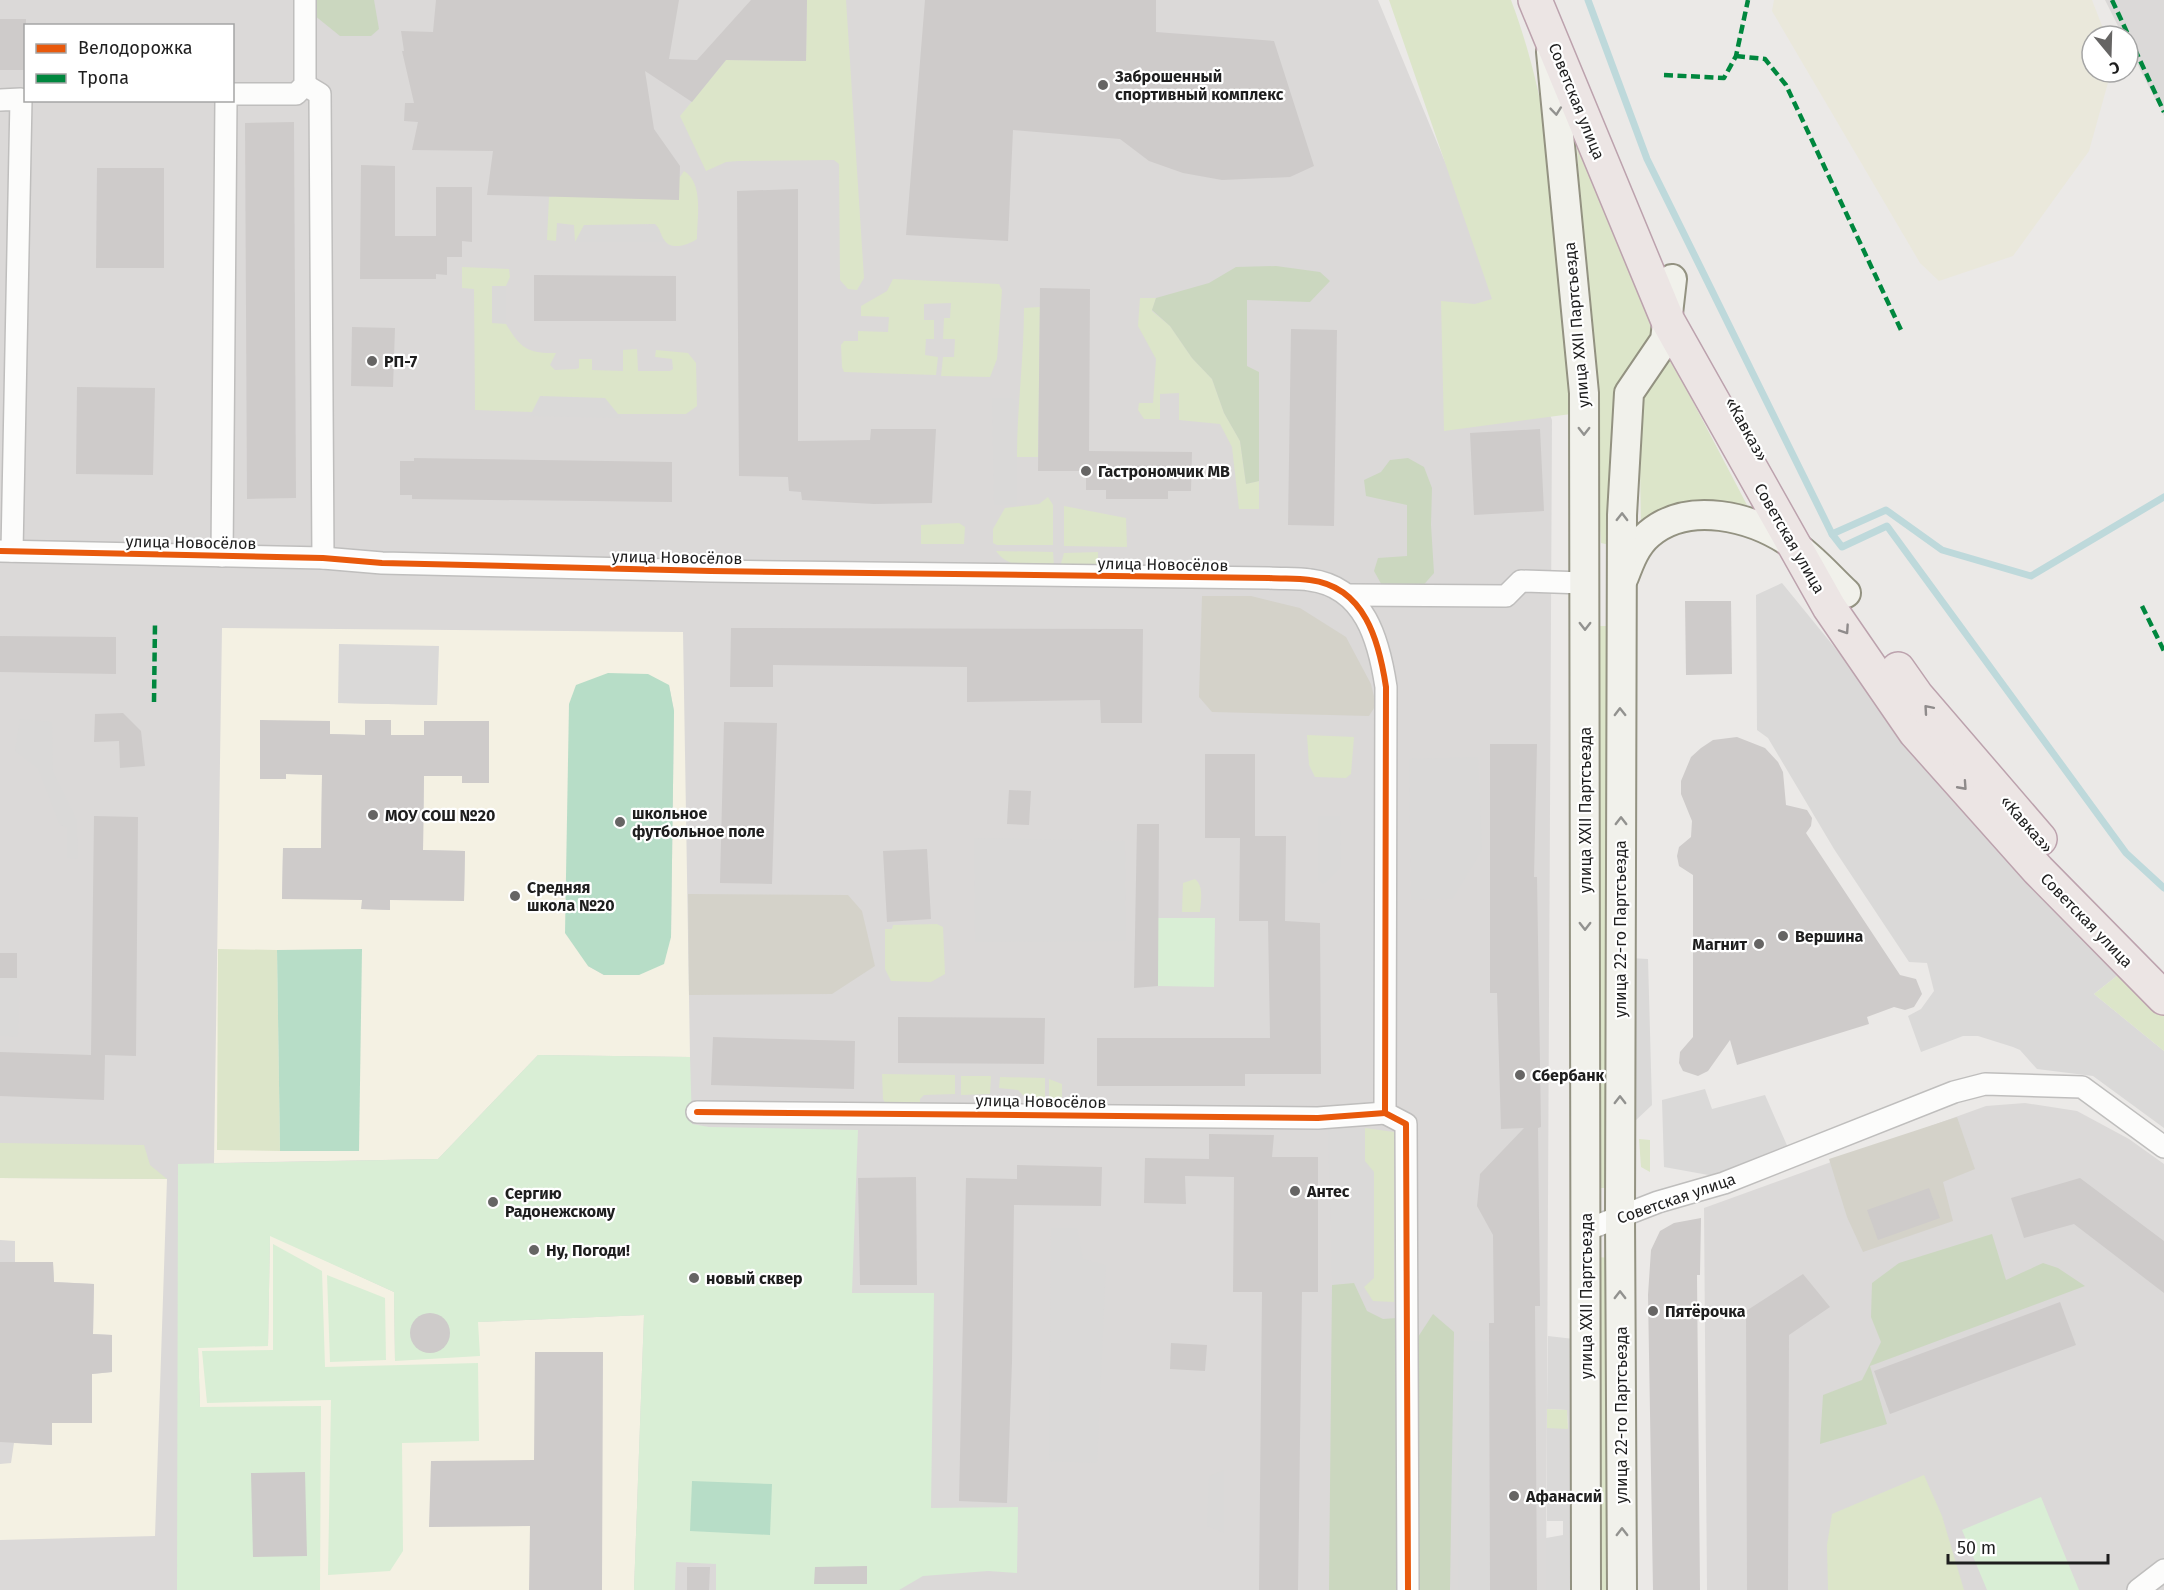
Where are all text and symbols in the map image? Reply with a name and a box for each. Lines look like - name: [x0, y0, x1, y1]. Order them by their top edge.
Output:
- legend: [24, 24, 234, 102]
- north arrow: [2080, 24, 2140, 84]
- text: Велодорожка: [78, 37, 193, 59]
- street label: Советская улица: [1544, 40, 1609, 162]
- text: С: [2107, 57, 2122, 78]
- text: Тропа: [78, 67, 129, 89]
- place label: Заброшенный спортивный комплекс: [1114, 67, 1284, 104]
- marker: Заброшенный спортивный комплекс: [1096, 78, 1110, 92]
- one-way arrow: [1549, 107, 1562, 116]
- street label: улица XXII Партсъезда: [1560, 241, 1593, 409]
- place label: РП-7: [384, 352, 418, 371]
- marker: РП-7: [365, 354, 379, 368]
- street label: «Кавказ»: [1721, 394, 1772, 464]
- one-way arrow: [1578, 427, 1590, 436]
- place label: Гастрономчик МВ: [1098, 462, 1230, 481]
- marker: Гастрономчик МВ: [1079, 464, 1093, 478]
- street label: Советская улица: [1750, 480, 1829, 597]
- one-way arrow: [1616, 512, 1628, 521]
- street label: улица Новосёлов: [125, 532, 257, 553]
- street label: улица Новосёлов: [611, 547, 743, 568]
- street label: улица Новосёлов: [1097, 554, 1229, 575]
- one-way arrow: [1579, 622, 1591, 631]
- one-way arrow: [1838, 624, 1849, 635]
- one-way arrow: [1924, 705, 1935, 716]
- one-way arrow: [1614, 707, 1627, 716]
- street label: улица XXII Партсъезда: [1576, 727, 1595, 893]
- one-way arrow: [1956, 779, 1967, 789]
- street label: «Кавказ»: [1996, 792, 2057, 857]
- place label: школьное футбольное поле: [632, 804, 765, 841]
- place label: МОУ СОШ №20: [385, 806, 495, 825]
- marker: МОУ СОШ №20: [366, 808, 380, 822]
- marker: школьное футбольное поле: [613, 815, 627, 829]
- one-way arrow: [1615, 816, 1627, 825]
- street label: улица 22-го Партсъезда: [1611, 840, 1630, 1018]
- street label: Советская улица: [2037, 869, 2137, 972]
- place label: Средняя школа №20: [527, 878, 615, 915]
- marker: Средняя школа №20: [508, 889, 522, 903]
- one-way arrow: [1579, 922, 1591, 931]
- place label: Вершина: [1795, 927, 1864, 946]
- marker: Вершина: [1776, 929, 1790, 943]
- place label: Магнит: [1692, 935, 1747, 954]
- marker: Магнит: [1752, 937, 1766, 951]
- place label: Сбербанк: [1532, 1066, 1605, 1085]
- marker: Сбербанк: [1513, 1068, 1527, 1082]
- street label: улица Новосёлов: [975, 1091, 1107, 1112]
- one-way arrow: [1614, 1095, 1626, 1104]
- street label: Советская улица: [1614, 1169, 1738, 1228]
- place label: Антес: [1306, 1182, 1350, 1201]
- place label: Сергию Радонежскому: [505, 1184, 616, 1221]
- marker: Антес: [1288, 1184, 1302, 1198]
- marker: Сергию Радонежскому: [486, 1195, 500, 1209]
- street label: улица XXII Партсъезда: [1577, 1213, 1596, 1379]
- place label: Ну, Погоди!: [546, 1241, 630, 1260]
- marker: Ну, Погоди!: [527, 1243, 541, 1257]
- place label: новый сквер: [706, 1269, 803, 1288]
- marker: новый сквер: [687, 1271, 701, 1285]
- one-way arrow: [1614, 1290, 1626, 1299]
- place label: Пятёрочка: [1665, 1302, 1746, 1321]
- marker: Пятёрочка: [1646, 1304, 1660, 1318]
- street label: улица 22-го Партсъезда: [1612, 1326, 1631, 1504]
- place label: Афанасий: [1525, 1487, 1602, 1506]
- marker: Афанасий: [1507, 1489, 1521, 1503]
- one-way arrow: [1616, 1527, 1628, 1536]
- scale bar: [1948, 1527, 2108, 1565]
- text: 50 m: [1957, 1537, 1996, 1559]

